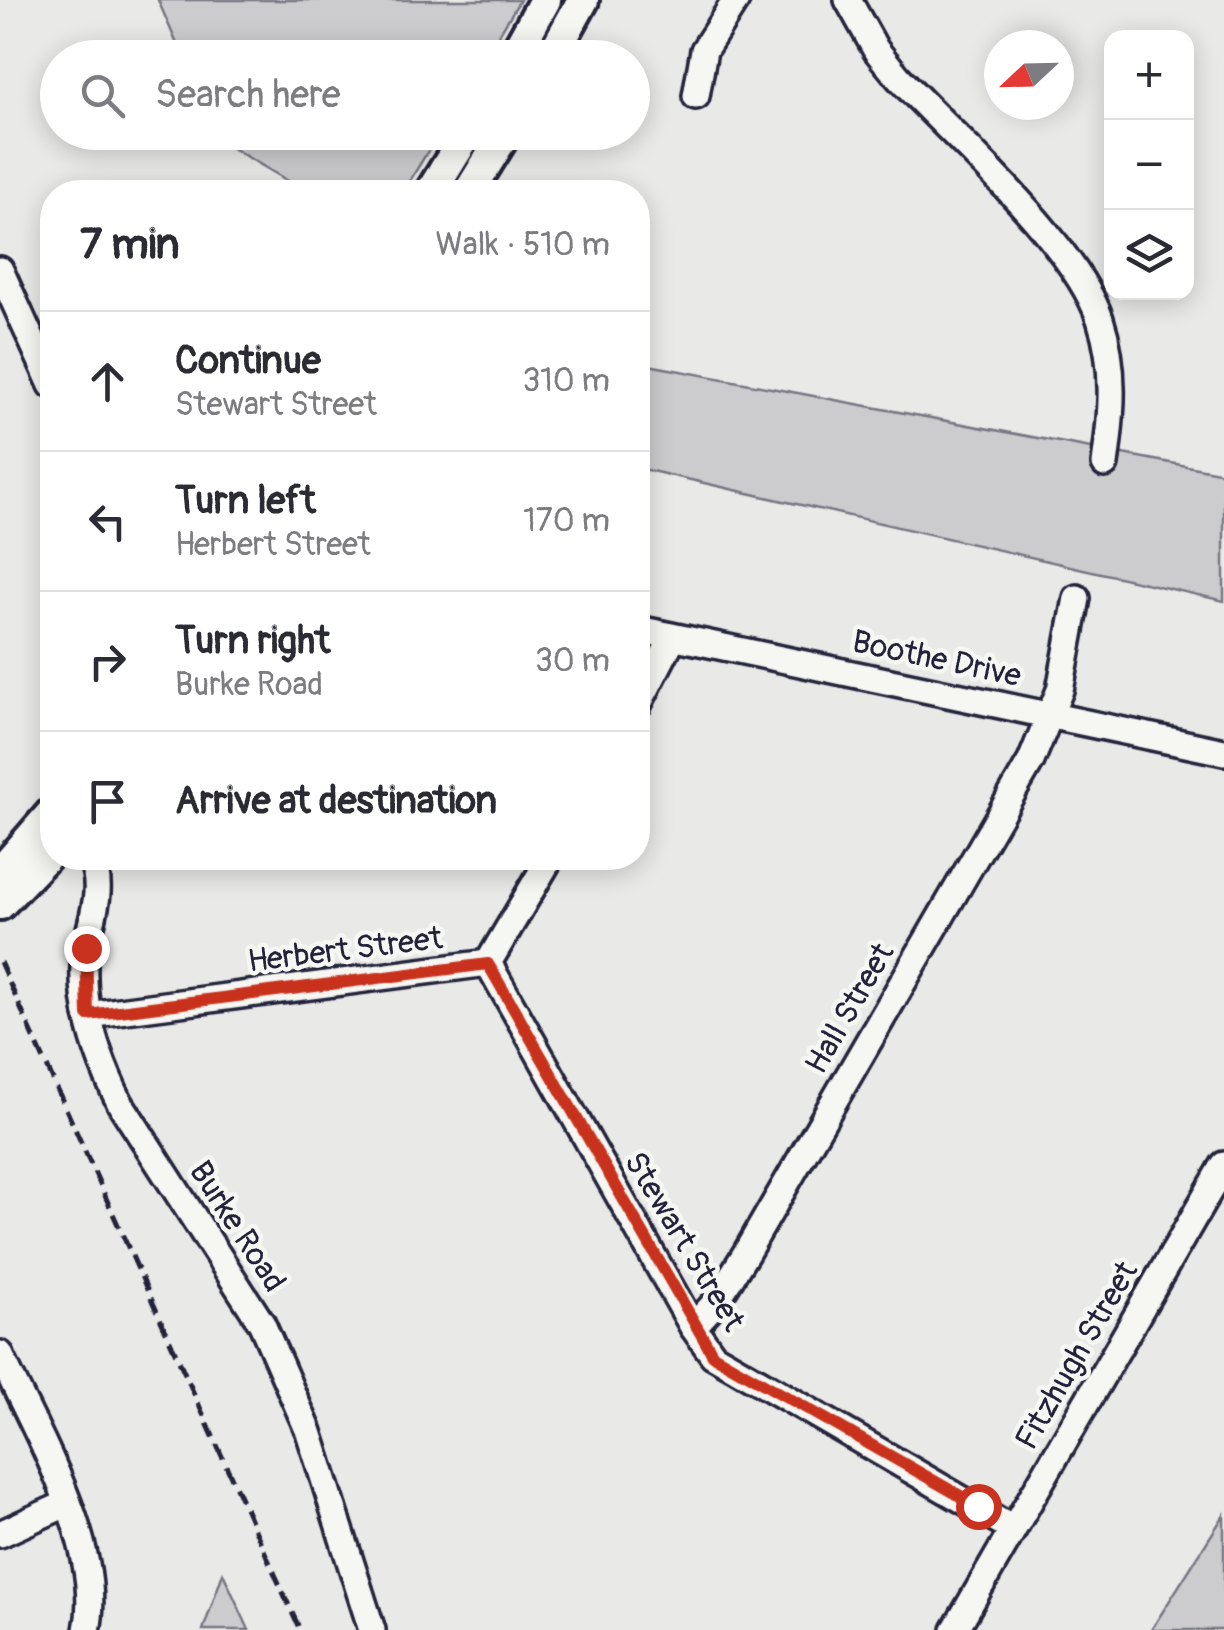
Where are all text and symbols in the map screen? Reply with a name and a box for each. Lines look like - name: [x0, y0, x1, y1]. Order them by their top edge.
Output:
- north arrow: [984, 30, 1074, 120]
- map controls: [1104, 30, 1194, 300]
- button: +: [1104, 30, 1194, 120]
- search box: [40, 40, 650, 150]
- icon: search: [75, 68, 130, 123]
- text: Search here: [155, 71, 341, 119]
- button: −: [1104, 120, 1194, 210]
- button: layers: [1104, 210, 1194, 300]
- text: 7 min: [80, 219, 179, 271]
- text: Walk · 510 m: [436, 225, 610, 265]
- text: Continue: [175, 337, 321, 385]
- icon: ahead: [80, 354, 135, 409]
- text: 310 m: [522, 361, 610, 401]
- text: Stewart Street: [175, 385, 377, 425]
- text: Turn left: [175, 477, 316, 525]
- icon: left: [80, 494, 135, 549]
- text: 170 m: [523, 501, 610, 541]
- text: Herbert Street: [175, 525, 371, 565]
- text: Turn right: [175, 617, 330, 665]
- street label: Boothe Drive: [849, 622, 1025, 696]
- icon: right: [80, 634, 135, 689]
- text: 30 m: [535, 641, 610, 681]
- text: Burke Road: [175, 665, 323, 705]
- icon: arrive: [80, 774, 135, 829]
- text: Arrive at destination: [175, 777, 497, 825]
- street label: Herbert Street: [246, 918, 445, 982]
- route end: [64, 926, 110, 972]
- street label: Hall Street: [797, 936, 903, 1081]
- street label: Stewart Street: [615, 1145, 753, 1338]
- street label: Burke Road: [180, 1154, 294, 1299]
- street label: Fitzhugh Street: [1007, 1254, 1147, 1457]
- route start: [956, 1484, 1002, 1530]

